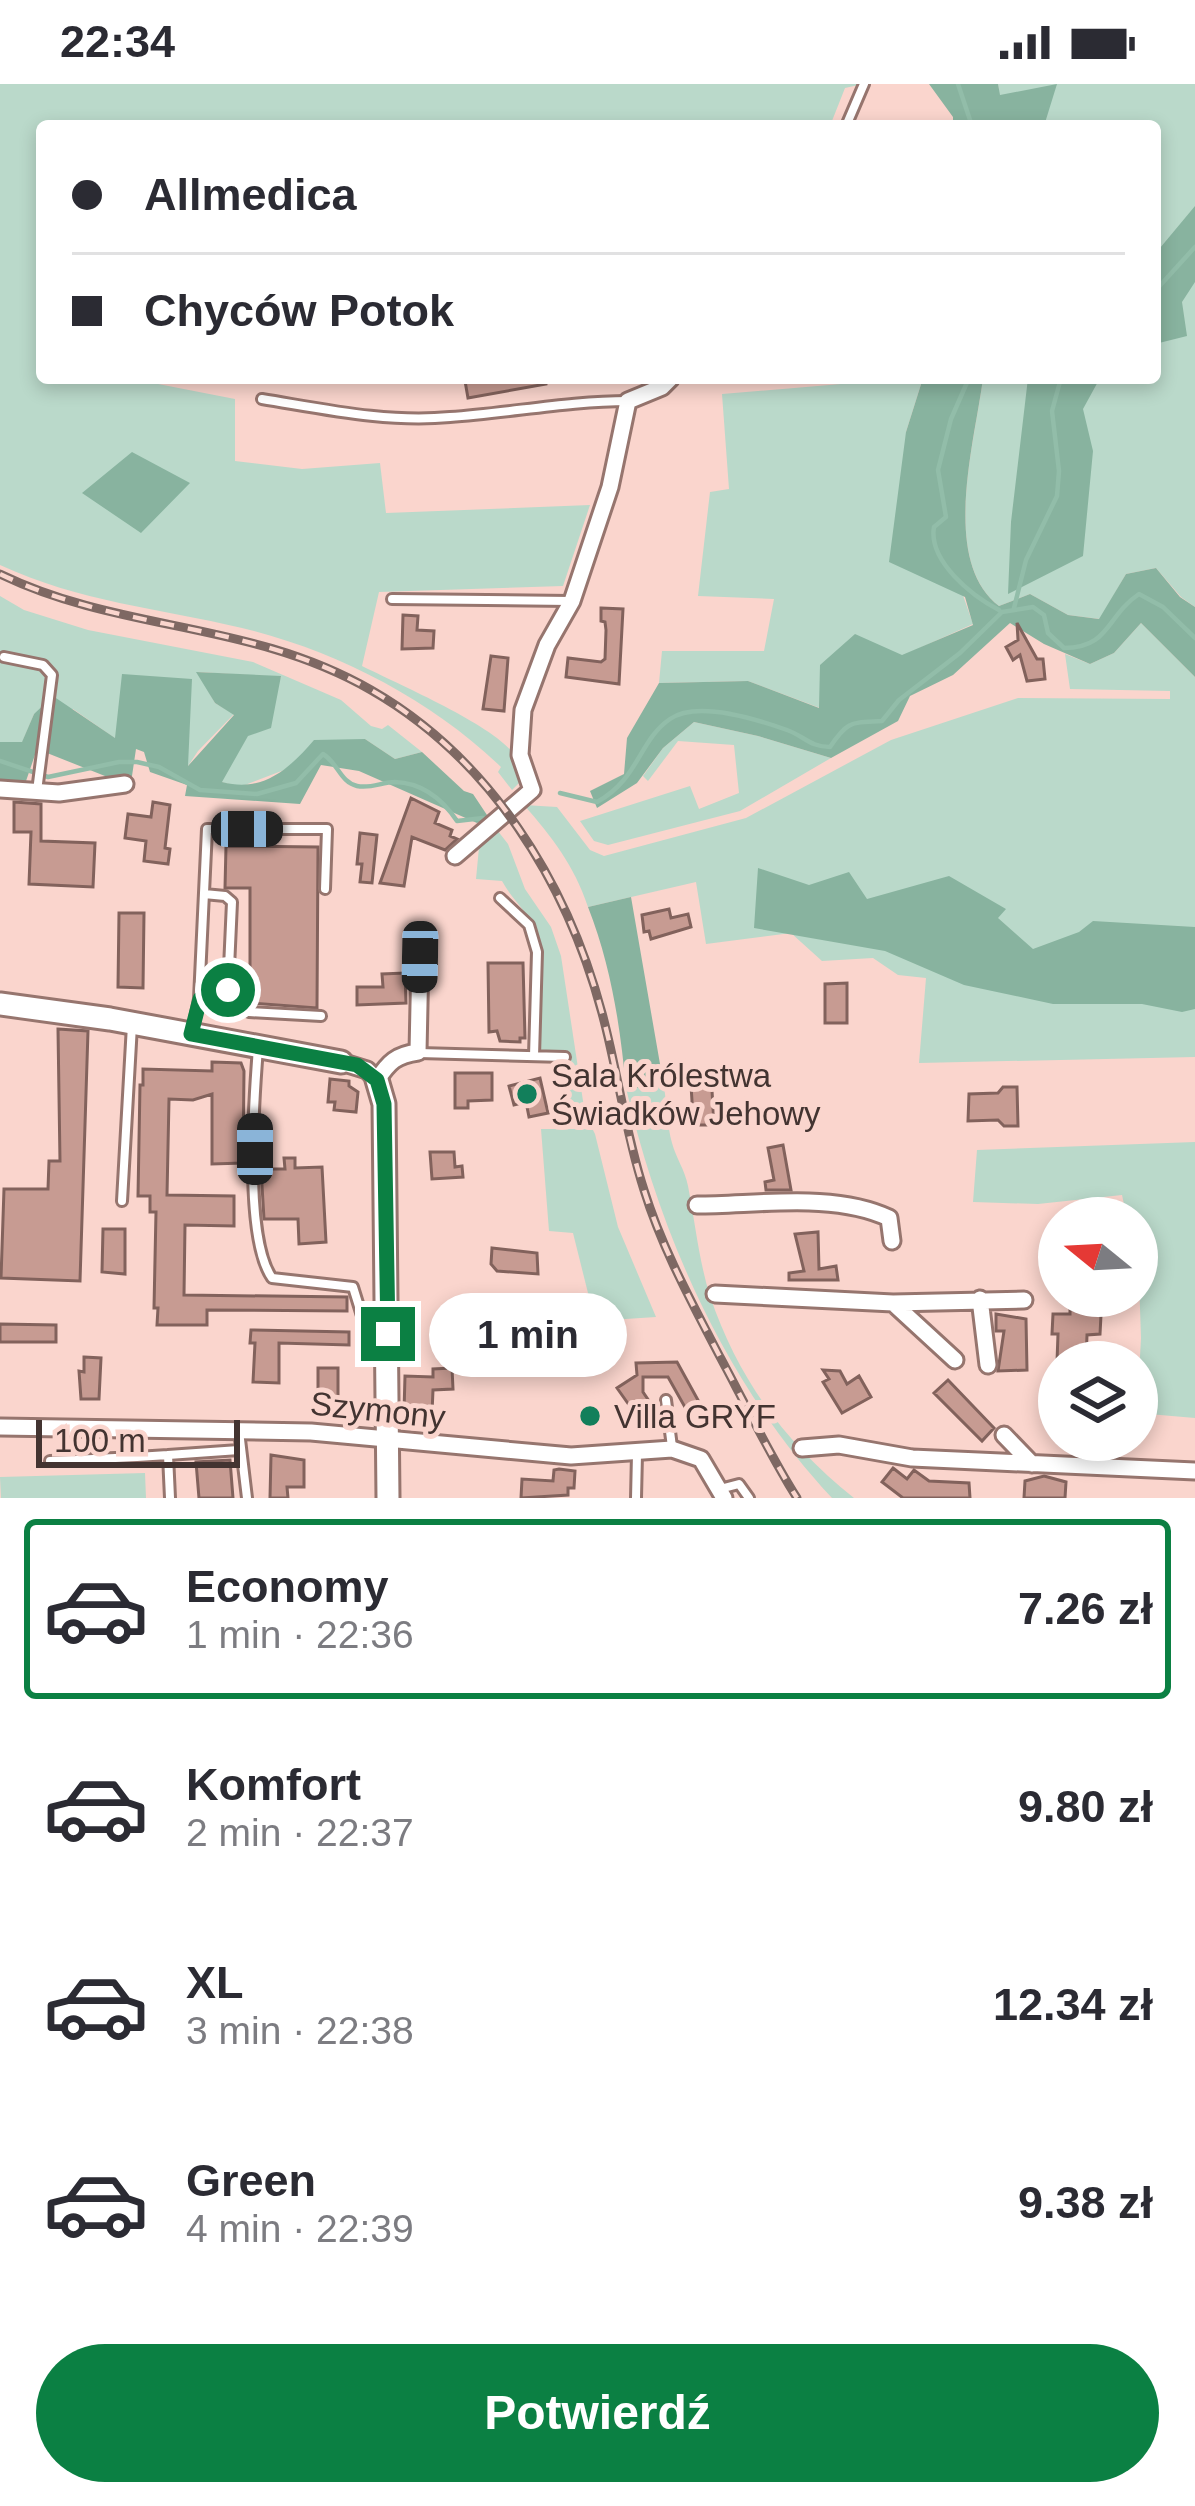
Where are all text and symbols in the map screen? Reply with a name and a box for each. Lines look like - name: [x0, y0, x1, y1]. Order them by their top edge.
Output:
- text: 22:34: [60, 16, 175, 67]
- text: Allmedica: [144, 169, 357, 220]
- text: Chyców Potok: [144, 285, 454, 336]
- car: [211, 811, 283, 847]
- car: [401, 921, 439, 993]
- route start: [201, 963, 255, 1017]
- place label: Sala Królestwa Świadków Jehowy: [551, 1057, 821, 1132]
- marker: Sala Królestwa Świadków Jehowy: [514, 1081, 540, 1107]
- car: [237, 1113, 273, 1185]
- north arrow: [1038, 1197, 1158, 1317]
- map controls: [1038, 1197, 1158, 1461]
- callout: 1 min: [430, 1292, 628, 1376]
- route end: [361, 1307, 415, 1361]
- text: 1 min: [477, 1313, 579, 1356]
- button: layers: [1038, 1341, 1158, 1461]
- street label: Szymony: [309, 1385, 448, 1436]
- place label: Villa GRYF: [614, 1398, 776, 1435]
- marker: Villa GRYF: [577, 1403, 603, 1429]
- scale bar: [36, 1414, 240, 1467]
- text: 100 m: [54, 1422, 146, 1459]
- icon: car: [42, 1555, 150, 1663]
- text: Economy: [186, 1561, 389, 1612]
- text: 7.26 zł: [1018, 1583, 1153, 1634]
- text: 1 min · 22:36: [186, 1613, 414, 1656]
- icon: car: [42, 1753, 150, 1861]
- text: Komfort: [186, 1759, 361, 1810]
- text: 9.80 zł: [1018, 1781, 1153, 1832]
- text: 2 min · 22:37: [186, 1811, 414, 1854]
- icon: car: [42, 1951, 150, 2059]
- text: XL: [186, 1957, 244, 2008]
- text: 12.34 zł: [993, 1979, 1153, 2030]
- text: 3 min · 22:38: [186, 2009, 414, 2052]
- icon: car: [42, 2149, 150, 2257]
- text: Green: [186, 2155, 316, 2206]
- text: 9.38 zł: [1018, 2177, 1153, 2228]
- text: 4 min · 22:39: [186, 2207, 414, 2250]
- button: Potwierdź: [36, 2344, 1159, 2482]

